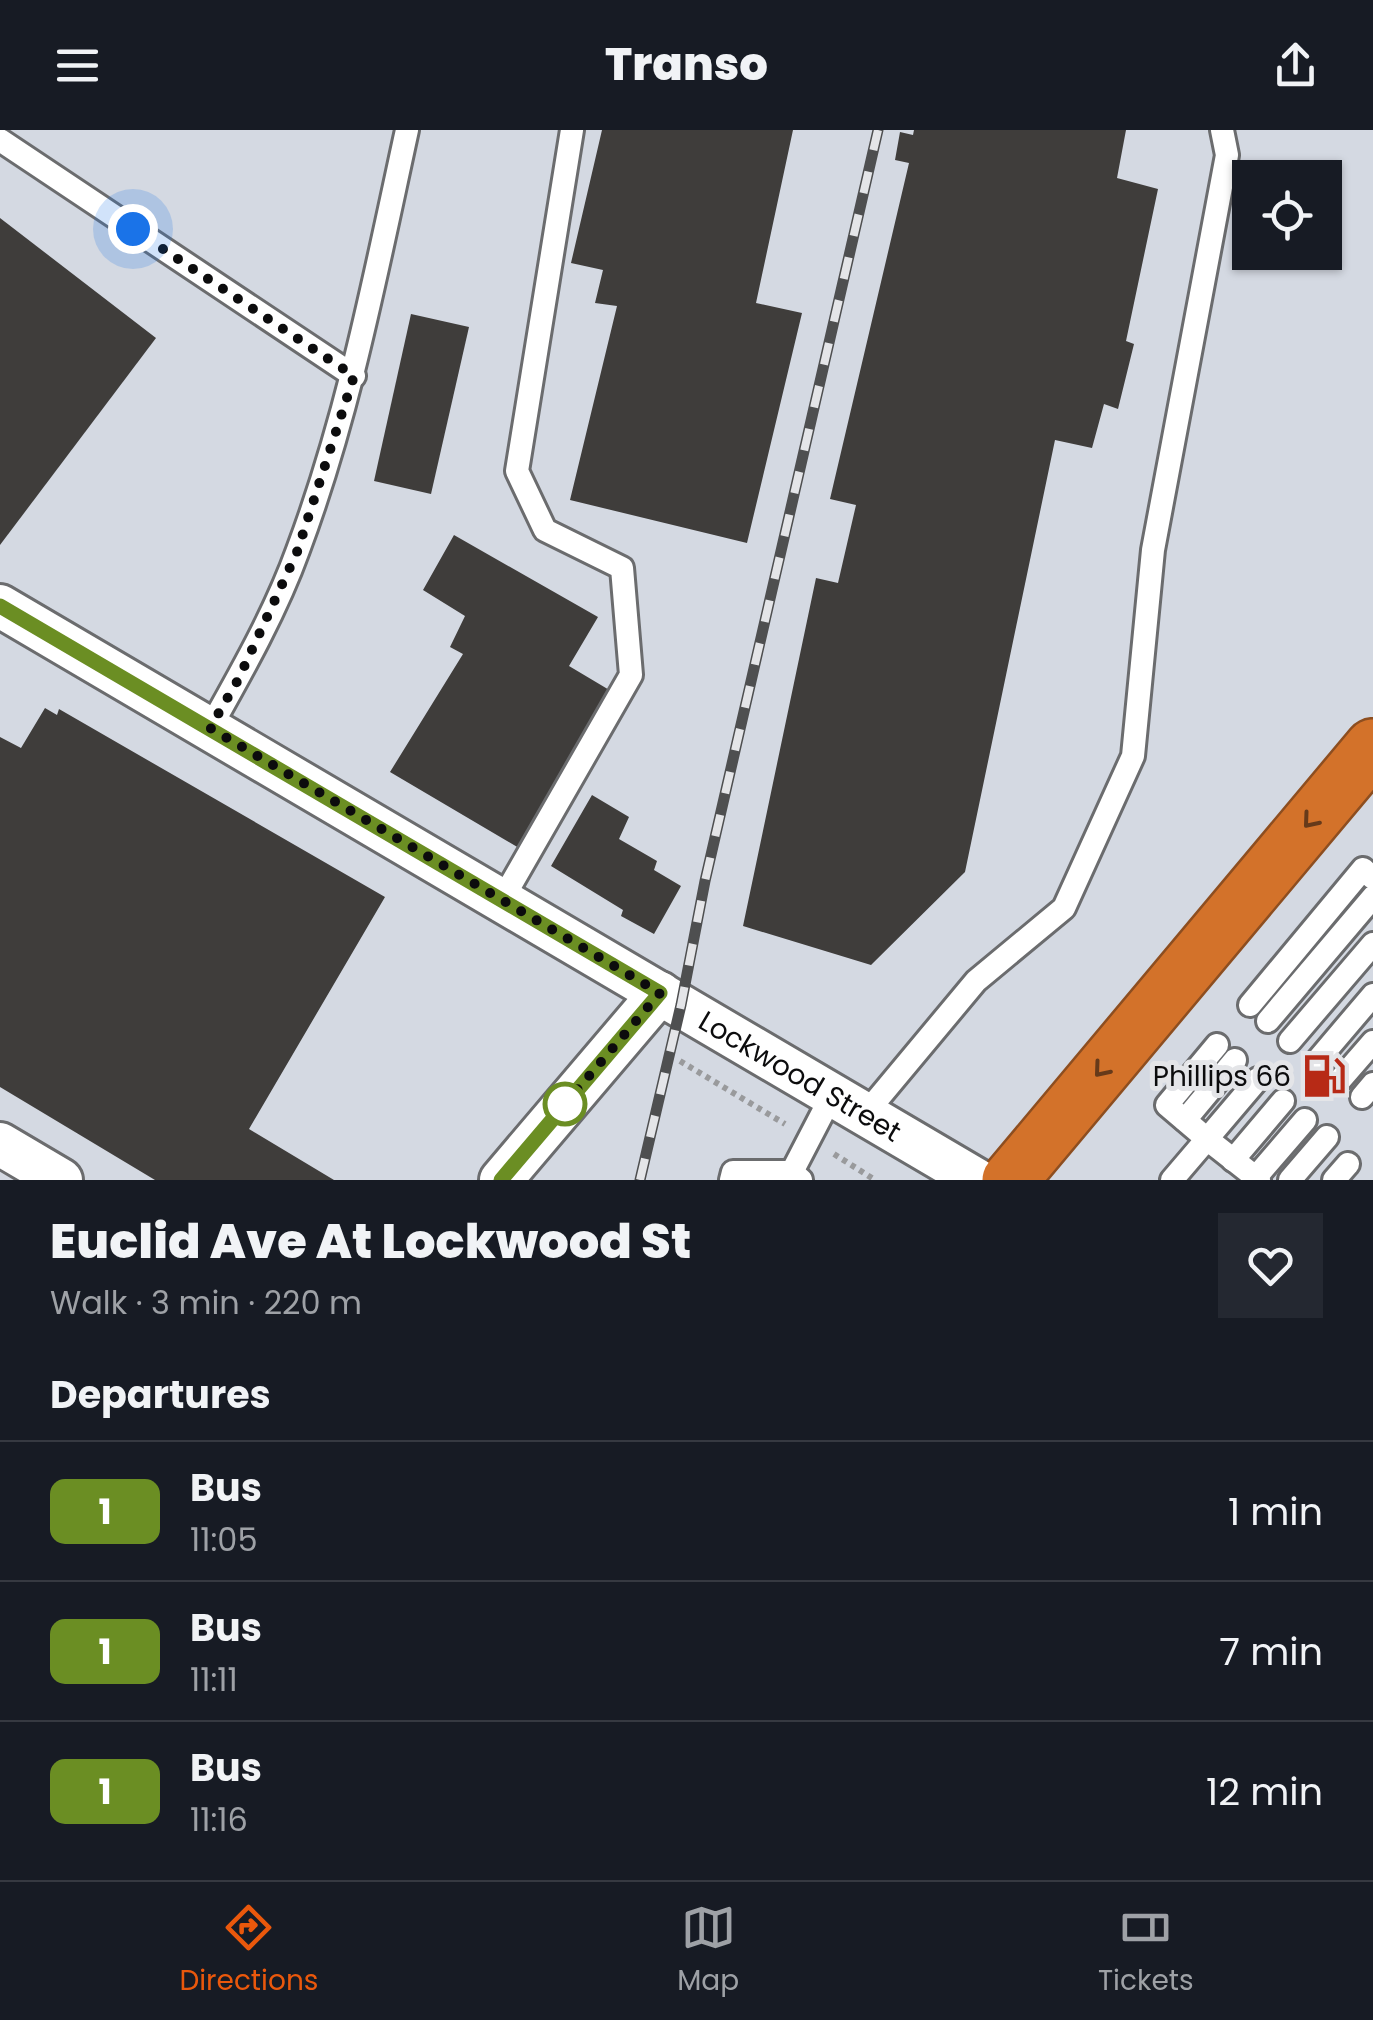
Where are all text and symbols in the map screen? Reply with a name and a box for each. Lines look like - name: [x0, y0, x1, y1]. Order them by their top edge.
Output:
- text: Transo: [605, 33, 768, 96]
- icon: menu: [50, 38, 105, 93]
- icon: share: [1268, 38, 1323, 93]
- map controls: [1232, 160, 1342, 270]
- button: locate: [1232, 160, 1342, 270]
- your location: [108, 204, 158, 254]
- one-way arrow: [1304, 810, 1322, 828]
- street label: Lockwood Street: [691, 1002, 908, 1151]
- fuel station icon: Phillips 66: [1300, 1052, 1348, 1100]
- place label: Phillips 66: [1153, 1057, 1291, 1096]
- one-way arrow: [1095, 1058, 1113, 1077]
- unlabelled marker: [544, 1083, 586, 1125]
- text: Euclid Ave At Lockwood St: [50, 1208, 691, 1275]
- button: heart: [1218, 1213, 1323, 1318]
- text: Walk · 3 min · 220 m: [50, 1280, 362, 1325]
- text: Departures: [50, 1368, 271, 1421]
- text: Bus: [190, 1461, 262, 1514]
- text: 1 min: [1228, 1485, 1323, 1538]
- text: 1: [98, 1487, 112, 1536]
- text: 11:05: [190, 1517, 258, 1562]
- text: Bus: [190, 1601, 262, 1654]
- text: 7 min: [1219, 1625, 1323, 1678]
- text: 1: [98, 1627, 112, 1676]
- text: 11:11: [190, 1657, 238, 1702]
- text: Bus: [190, 1741, 262, 1794]
- text: 12 min: [1206, 1765, 1323, 1818]
- text: 1: [98, 1767, 112, 1816]
- text: 11:16: [190, 1797, 248, 1842]
- tab: Directions: [179, 1900, 318, 2002]
- tab: Map: [677, 1900, 739, 2002]
- tab: Tickets: [1098, 1900, 1194, 2002]

